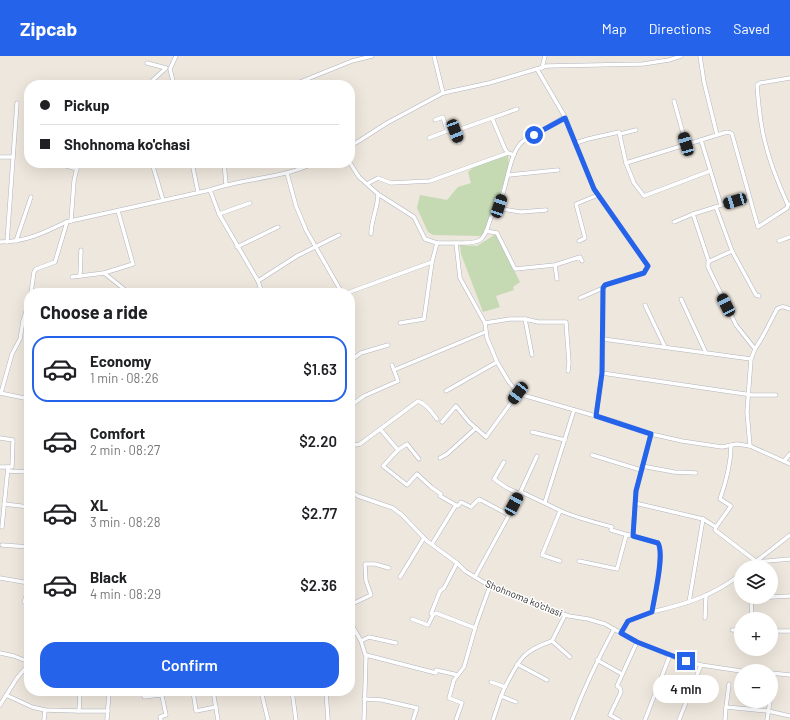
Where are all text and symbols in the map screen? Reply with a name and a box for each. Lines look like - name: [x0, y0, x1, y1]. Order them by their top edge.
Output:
- text: Zipcab: [20, 17, 77, 40]
- text: Map: [602, 20, 627, 37]
- text: Directions: [649, 20, 711, 37]
- text: Saved: [733, 20, 770, 37]
- text: Pickup: [64, 96, 110, 114]
- car: [445, 118, 465, 144]
- route start: [525, 126, 543, 144]
- car: [677, 131, 695, 157]
- text: Shohnoma ko'chasi: [64, 135, 190, 153]
- car: [722, 192, 748, 210]
- car: [490, 193, 508, 219]
- car: [715, 292, 737, 318]
- text: Choose a ride: [40, 301, 148, 323]
- icon: car: [42, 351, 78, 387]
- text: Economy: [90, 352, 151, 370]
- text: $1.63: [303, 360, 337, 378]
- text: 1 min · 08:26: [90, 370, 158, 386]
- car: [506, 380, 530, 406]
- icon: car: [42, 423, 78, 459]
- text: Comfort: [90, 424, 145, 442]
- text: $2.20: [299, 432, 337, 450]
- text: 2 min · 08:27: [90, 442, 160, 458]
- car: [503, 491, 525, 517]
- icon: car: [42, 495, 78, 531]
- text: XL: [90, 496, 108, 514]
- text: $2.77: [301, 504, 337, 522]
- text: 3 min · 08:28: [90, 514, 161, 530]
- map controls: [734, 560, 778, 708]
- button: layers: [734, 560, 778, 604]
- icon: car: [42, 567, 78, 603]
- text: Black: [90, 568, 127, 586]
- text: $2.36: [300, 576, 337, 594]
- street label: Shohnoma ko'chasi: [484, 577, 564, 619]
- text: 4 min · 08:29: [90, 586, 161, 602]
- button: +: [734, 612, 778, 656]
- button: Confirm: [40, 642, 339, 688]
- route end: [677, 652, 695, 670]
- button: −: [734, 664, 778, 708]
- callout: 4 min: [653, 675, 719, 703]
- text: 4 min: [670, 681, 702, 697]

